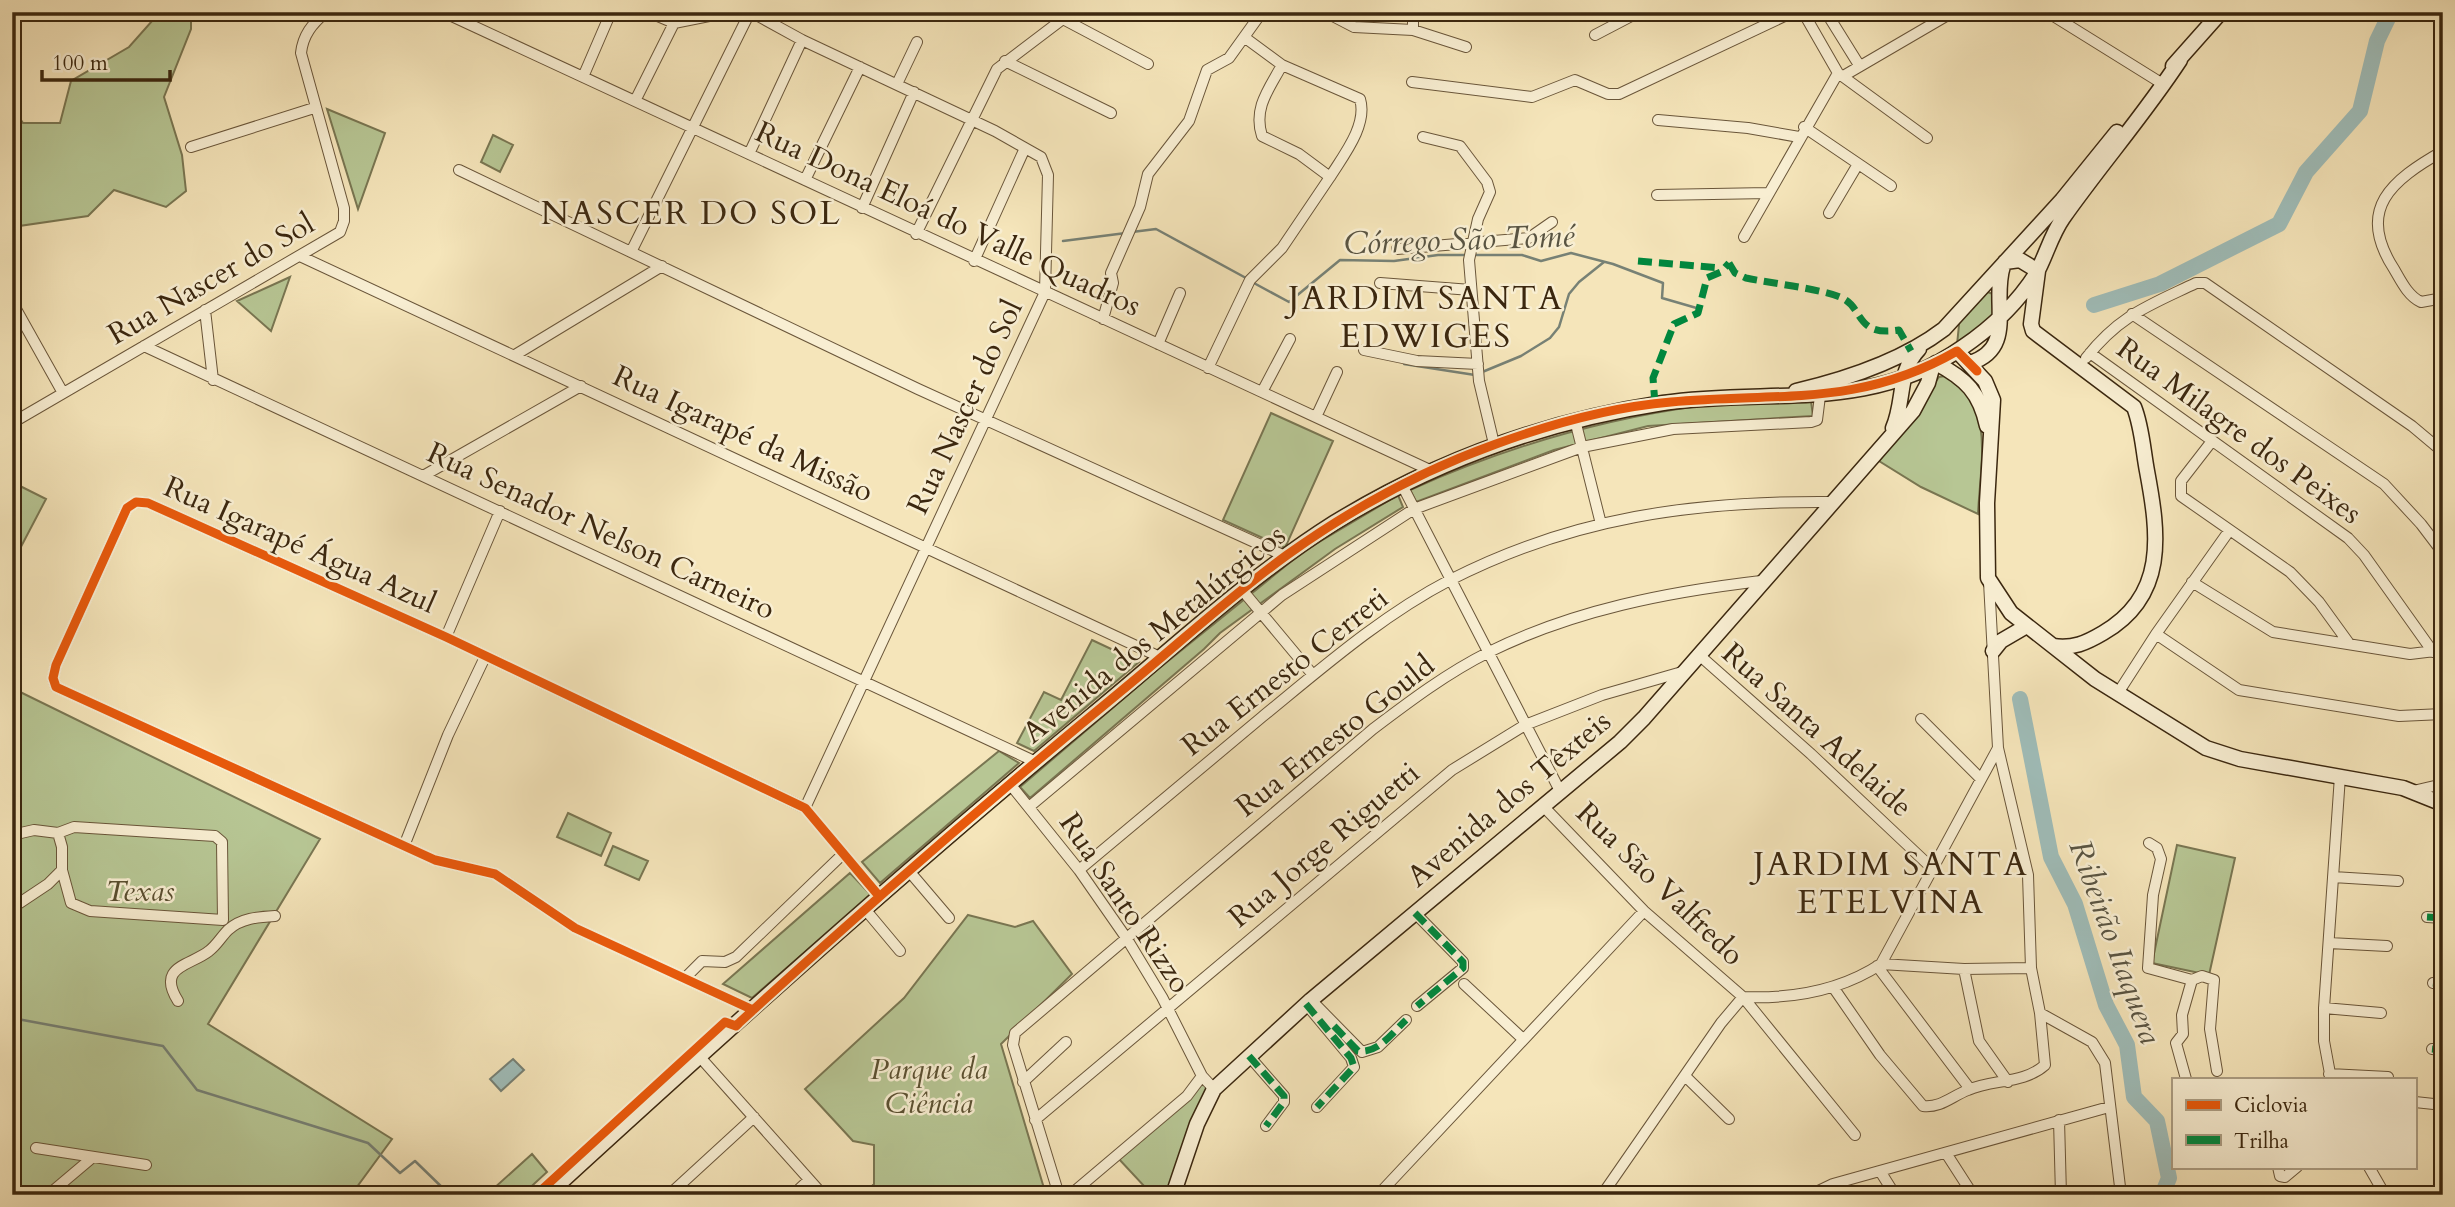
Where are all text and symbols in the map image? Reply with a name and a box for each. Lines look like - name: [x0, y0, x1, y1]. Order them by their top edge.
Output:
- scale bar: [42, 38, 170, 82]
- text: 100 m: [52, 49, 108, 78]
- street label: Rua Dona Eloá do Valle Quadros: [749, 111, 1147, 327]
- district label: NASCER DO SOL: [541, 191, 841, 236]
- street label: Rua Nascer do Sol: [100, 203, 322, 355]
- water label: Córrego São Tomé: [1343, 214, 1577, 266]
- district label: JARDIM SANTA EDWIGES: [1283, 276, 1564, 359]
- street label: Rua Nascer do Sol: [897, 293, 1033, 521]
- street label: Rua Milagre dos Peixes: [2108, 328, 2370, 534]
- street label: Rua Igarapé da Missão: [606, 356, 880, 512]
- street label: Rua Senador Nelson Carneiro: [420, 432, 782, 630]
- street label: Rua Igarapé Água Azul: [157, 466, 443, 624]
- street label: Avenida dos Metalúrgicos: [1014, 515, 1294, 753]
- street label: Rua Ernesto Cerreti: [1173, 578, 1397, 766]
- street label: Rua Santa Adelaide: [1713, 633, 1921, 827]
- street label: Rua Ernesto Gould: [1227, 645, 1443, 827]
- street label: Avenida dos Têxteis: [1398, 701, 1620, 897]
- street label: Rua Jorge Riguetti: [1220, 753, 1428, 937]
- street label: Rua São Valfredo: [1567, 793, 1753, 975]
- street label: Rua Santo Rizzo: [1049, 805, 1201, 1001]
- water label: Ribeirão Itaquera: [2058, 834, 2172, 1050]
- district label: JARDIM SANTA ETELVINA: [1748, 842, 2029, 925]
- park label: Texas: [106, 871, 174, 912]
- park label: Parque da Ciência: [870, 1049, 988, 1124]
- legend: [2172, 1078, 2416, 1168]
- text: Ciclovia: [2234, 1091, 2308, 1120]
- text: Trilha: [2234, 1127, 2289, 1156]

